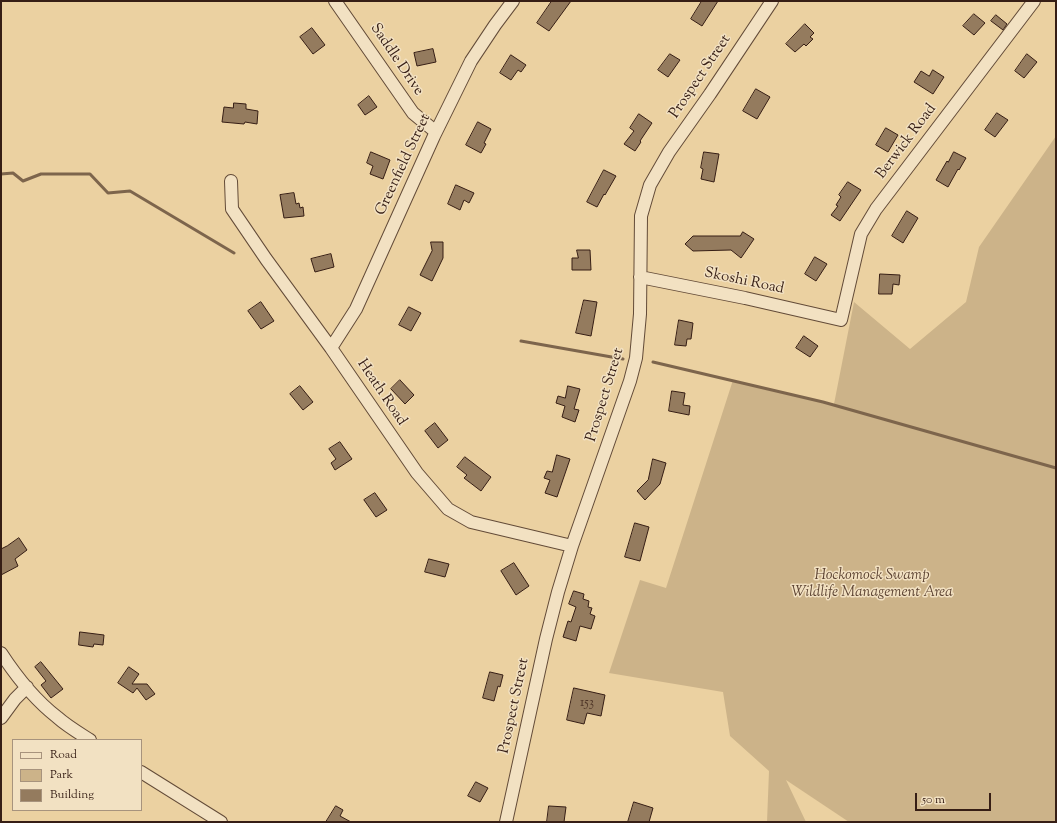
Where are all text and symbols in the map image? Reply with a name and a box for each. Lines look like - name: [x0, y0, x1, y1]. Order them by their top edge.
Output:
- street label: Saddle Drive: [365, 21, 427, 99]
- street label: Prospect Street: [666, 32, 736, 122]
- street label: Berwick Road: [873, 101, 941, 183]
- street label: Greenfield Street: [373, 111, 435, 219]
- street label: Skoshi Road: [703, 265, 785, 299]
- street label: Prospect Street: [583, 346, 629, 444]
- street label: Heath Road: [352, 356, 410, 430]
- park label: Hockomock Swamp Wildlife Management Area: [791, 567, 953, 602]
- street label: Prospect Street: [496, 657, 534, 755]
- house number: 153: [580, 696, 594, 712]
- legend: [12, 739, 142, 811]
- text: Road: [50, 746, 77, 764]
- text: Park: [50, 766, 73, 784]
- scale bar: [917, 785, 993, 811]
- text: Building: [50, 786, 94, 804]
- text: 50 m: [922, 791, 945, 809]

